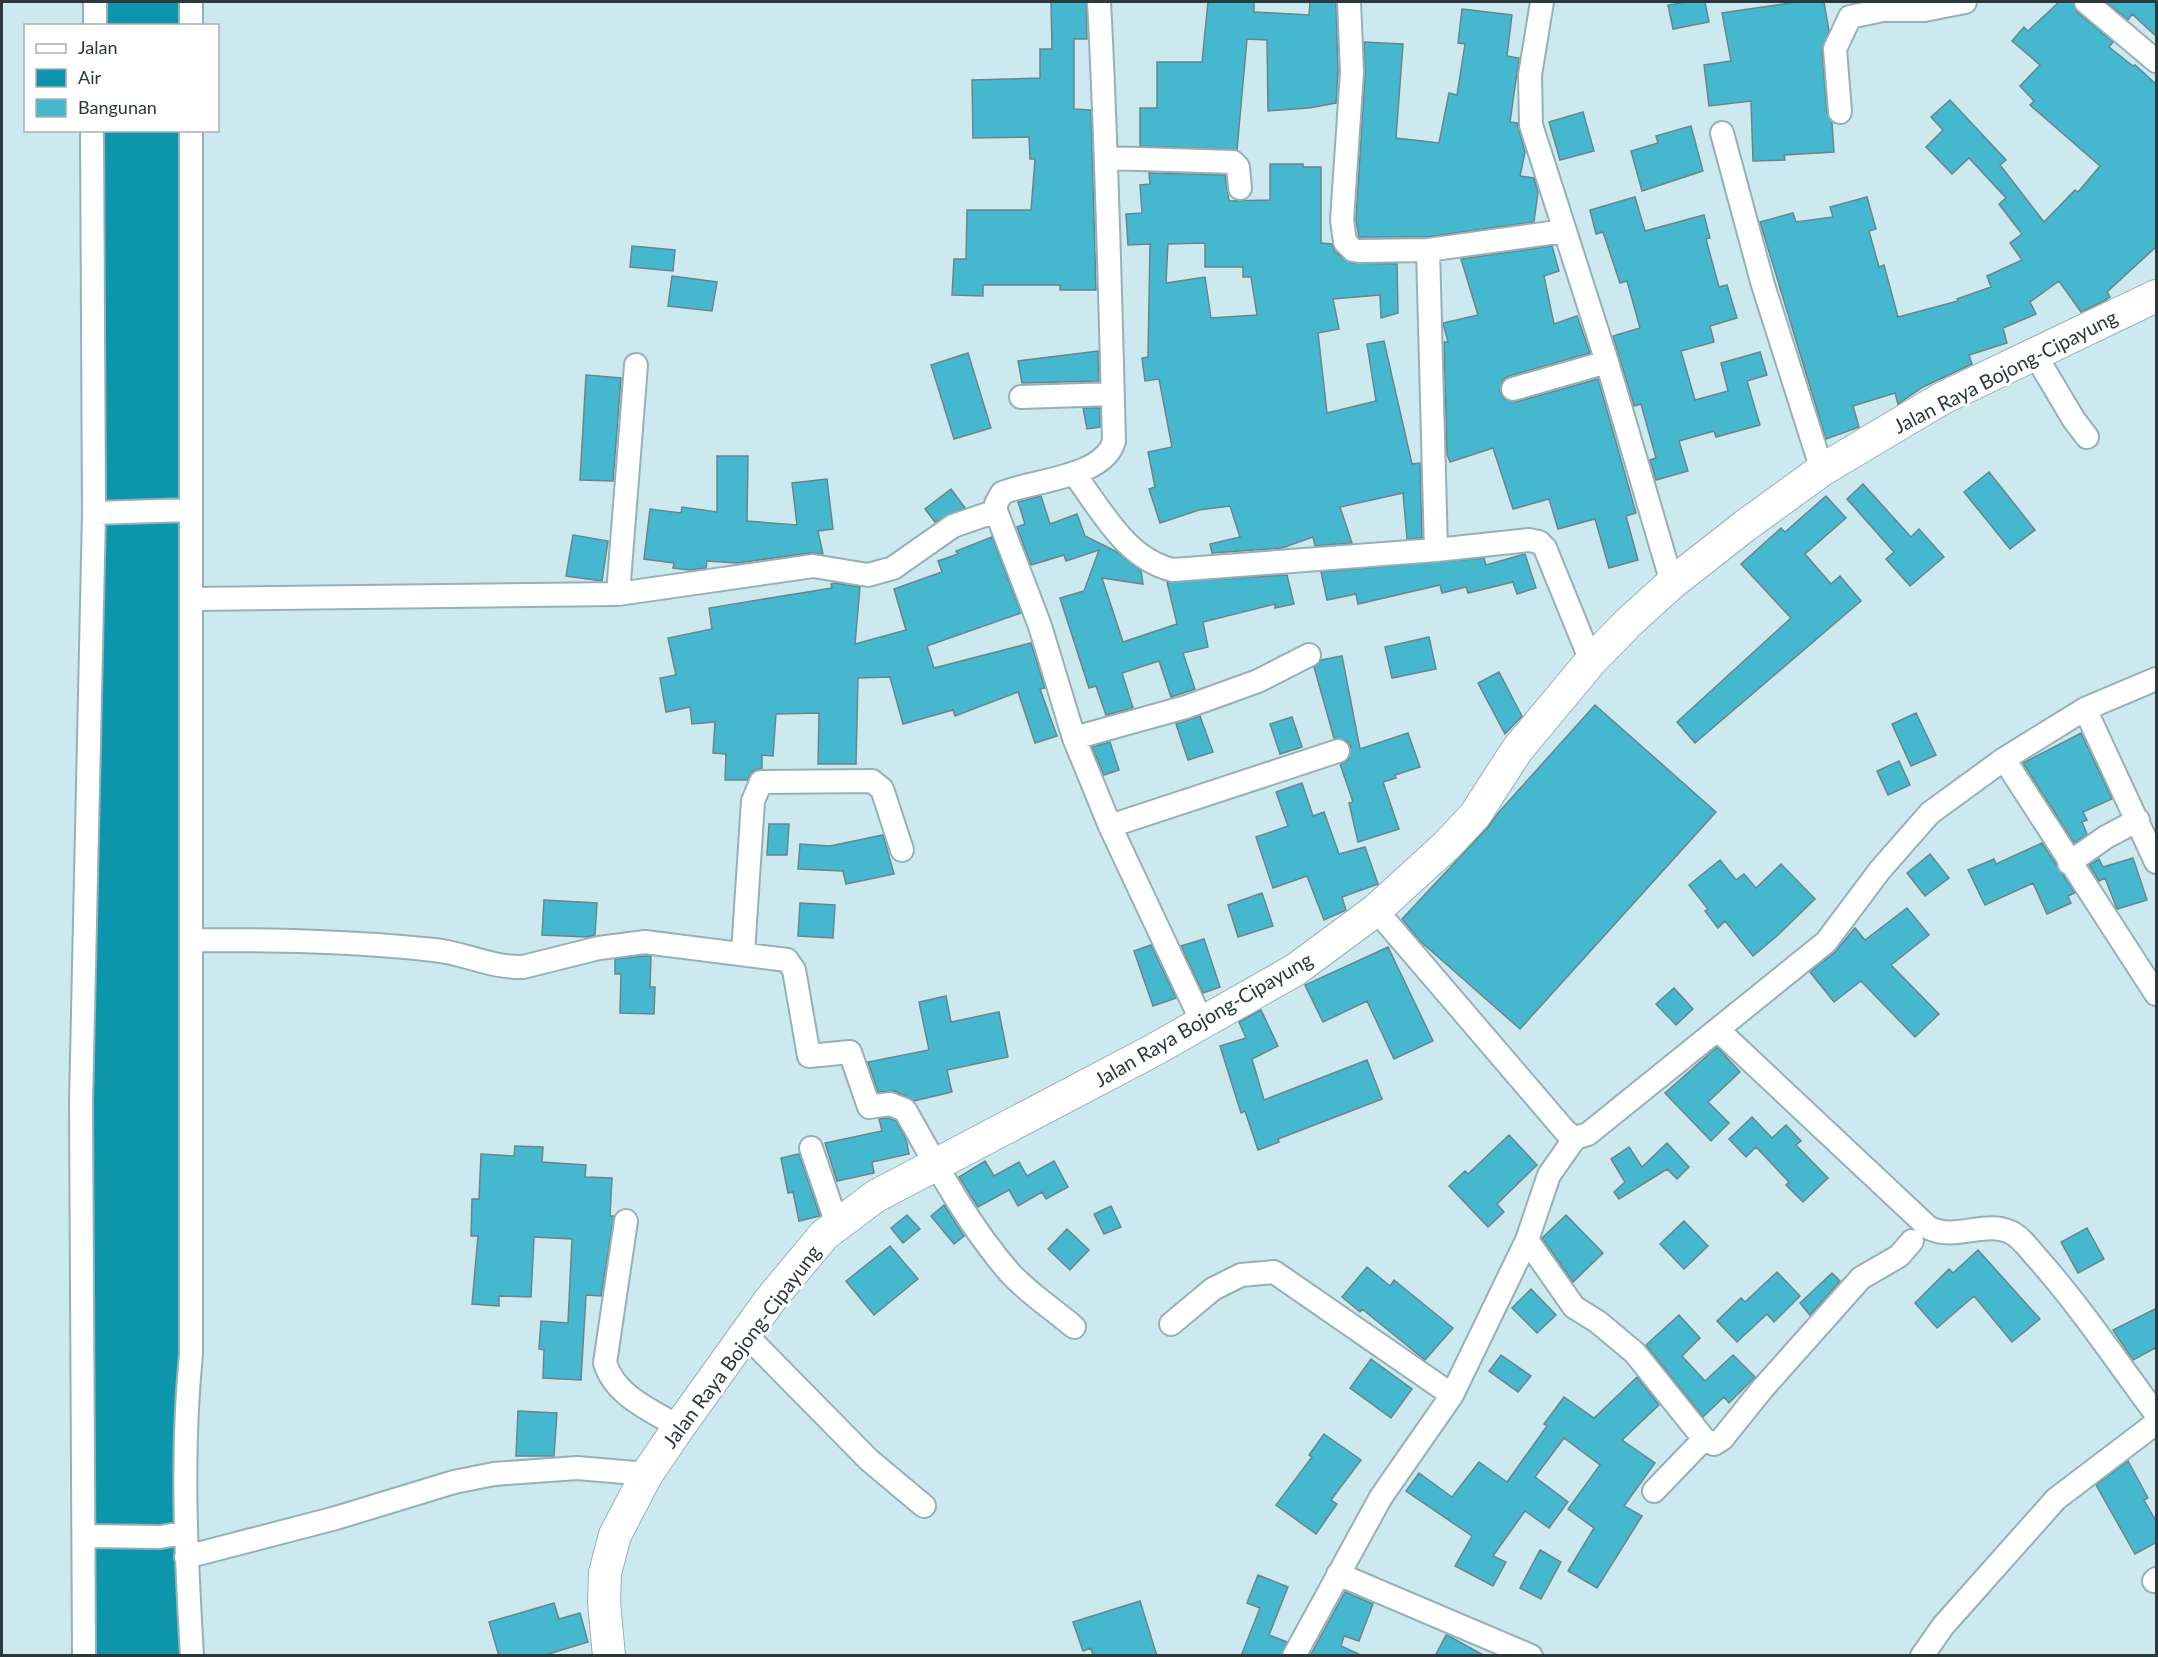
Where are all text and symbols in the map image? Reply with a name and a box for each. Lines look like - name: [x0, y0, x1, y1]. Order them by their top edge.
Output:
- legend: [24, 24, 219, 132]
- text: Jalan: [78, 36, 117, 58]
- text: Air: [78, 66, 101, 88]
- text: Bangunan: [78, 96, 157, 118]
- street label: Jalan Raya Bojong-Cipayung: [1889, 304, 2121, 438]
- street label: Jalan Raya Bojong-Cipayung: [1090, 947, 1316, 1091]
- street label: Jalan Raya Bojong-Cipayung: [657, 1240, 825, 1452]

